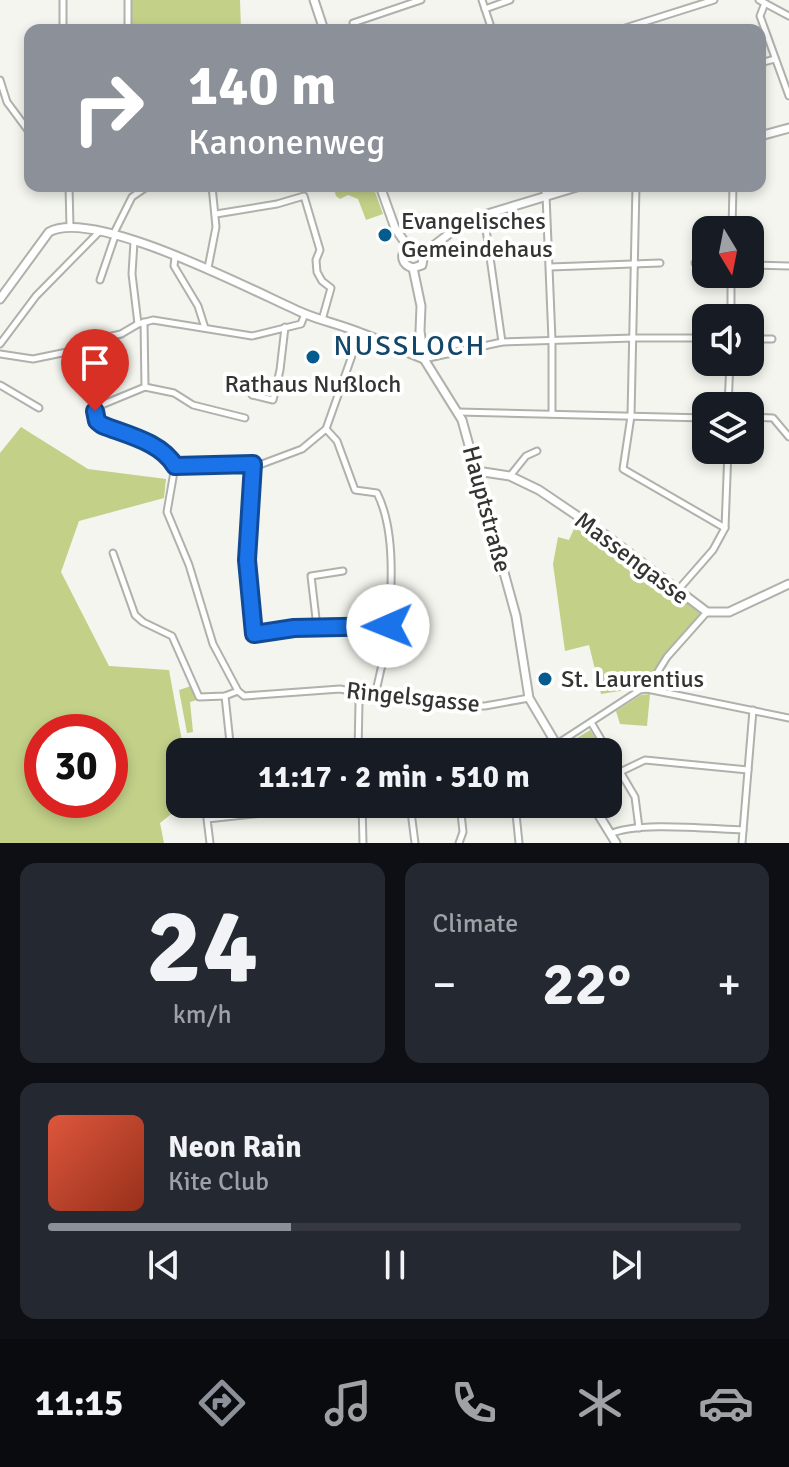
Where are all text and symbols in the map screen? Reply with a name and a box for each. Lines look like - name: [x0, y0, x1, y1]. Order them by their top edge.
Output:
- text: 140 m: [188, 51, 336, 120]
- icon: right: [56, 56, 160, 160]
- text: Kanonenweg: [188, 120, 385, 165]
- place label: Evangelisches Gemeindehaus: [401, 206, 553, 264]
- north arrow: [692, 216, 764, 288]
- map controls: [692, 216, 764, 464]
- marker: Evangelisches Gemeindehaus: [376, 226, 394, 244]
- button: sound: [692, 304, 764, 376]
- pin: [61, 329, 129, 411]
- district label: NUSSLOCH: [334, 329, 486, 363]
- icon: arrive: [73, 341, 117, 385]
- marker: Rathaus Nußloch: [304, 348, 322, 366]
- place label: Rathaus Nußloch: [225, 369, 401, 399]
- button: layers: [692, 392, 764, 464]
- street label: Hauptstraße: [456, 443, 518, 575]
- street label: Massengasse: [569, 505, 695, 611]
- position arrow: [346, 584, 430, 668]
- place label: St. Laurentius: [561, 664, 704, 694]
- marker: St. Laurentius: [536, 670, 554, 688]
- street label: Ringelsgasse: [345, 675, 481, 719]
- speed limit sign: 30: [24, 714, 128, 818]
- text: 11:17 · 2 min · 510 m: [258, 759, 530, 796]
- text: 24: [146, 883, 258, 1011]
- text: Climate: [433, 908, 518, 940]
- text: 22°: [542, 948, 631, 1022]
- text: −: [433, 958, 456, 1012]
- text: +: [717, 958, 741, 1012]
- text: km/h: [173, 999, 232, 1031]
- text: Neon Rain: [168, 1129, 302, 1166]
- text: Kite Club: [168, 1166, 269, 1198]
- icon: previous: [142, 1243, 186, 1287]
- icon: pause: [373, 1243, 417, 1287]
- icon: next: [604, 1243, 648, 1287]
- icon: directions: [194, 1375, 250, 1431]
- icon: music: [320, 1375, 376, 1431]
- icon: phone: [446, 1375, 502, 1431]
- icon: climate: [572, 1375, 628, 1431]
- icon: car: [698, 1375, 754, 1431]
- text: 11:15: [35, 1381, 123, 1426]

